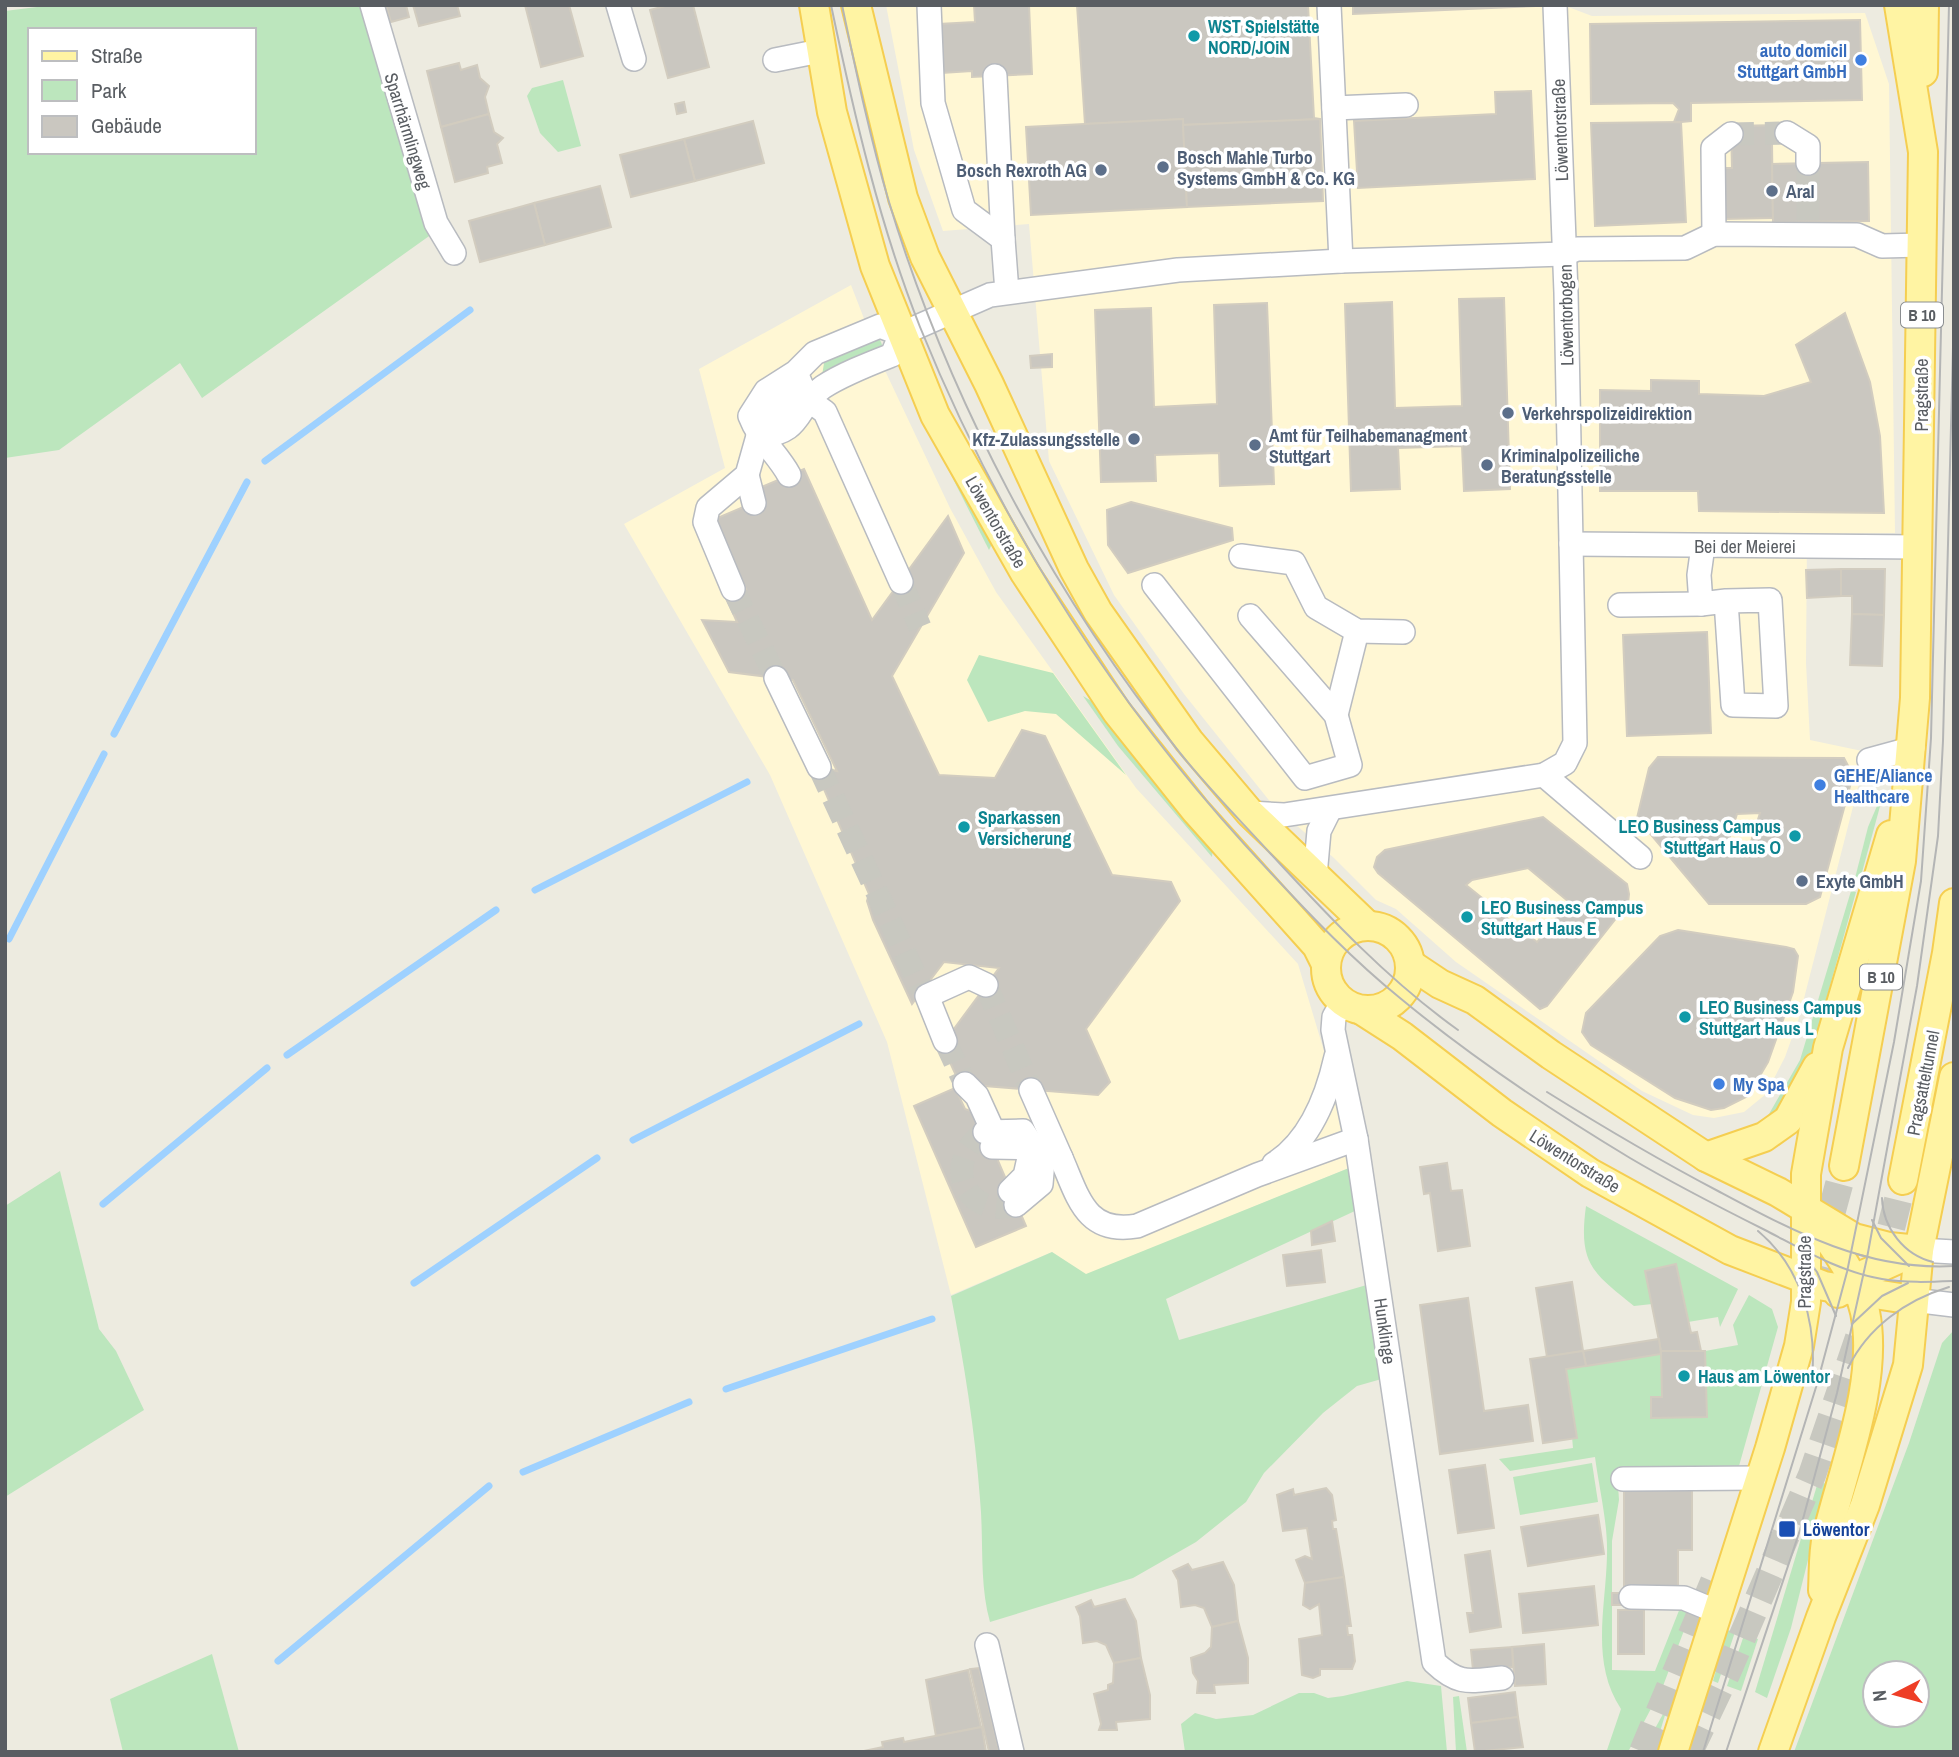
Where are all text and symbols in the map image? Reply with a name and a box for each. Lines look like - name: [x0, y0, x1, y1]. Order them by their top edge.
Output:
- place label: WST Spielstätte NORD/JOiN: [1208, 14, 1320, 60]
- legend: [28, 28, 256, 154]
- marker: WST Spielstätte NORD/JOiN: [1186, 28, 1202, 44]
- place label: auto domicil Stuttgart GmbH: [1737, 38, 1847, 84]
- text: Straße: [91, 41, 143, 70]
- marker: auto domicil Stuttgart GmbH: [1853, 52, 1869, 68]
- street label: Sparrhärmlingweg: [378, 70, 438, 193]
- text: Park: [91, 76, 127, 105]
- street label: Löwentorstraße: [1546, 78, 1574, 182]
- text: Gebäude: [91, 111, 162, 140]
- place label: Bosch Mahle Turbo Systems GmbH & Co. KG: [1177, 145, 1355, 191]
- place label: Bosch Rexroth AG: [956, 158, 1087, 183]
- marker: Bosch Mahle Turbo Systems GmbH & Co. KG: [1155, 159, 1171, 175]
- marker: Bosch Rexroth AG: [1093, 162, 1109, 178]
- place label: Aral: [1786, 179, 1815, 204]
- marker: Aral: [1764, 183, 1780, 199]
- street label: Löwentorbogen: [1553, 264, 1579, 366]
- road number: B 10: [1901, 302, 1943, 328]
- street label: Pragstraße: [1909, 358, 1934, 432]
- place label: Verkehrspolizeidirektion: [1522, 401, 1692, 426]
- marker: Verkehrspolizeidirektion: [1500, 405, 1516, 421]
- place label: Amt für Teilhabemanagment Stuttgart: [1269, 423, 1467, 469]
- place label: Kfz-Zulassungsstelle: [972, 427, 1120, 452]
- marker: Kfz-Zulassungsstelle: [1126, 431, 1142, 447]
- marker: Amt für Teilhabemanagment Stuttgart: [1247, 437, 1263, 453]
- place label: Kriminalpolizeiliche Beratungsstelle: [1501, 443, 1640, 489]
- marker: Kriminalpolizeiliche Beratungsstelle: [1479, 457, 1495, 473]
- street label: Löwentorstraße: [960, 471, 1032, 573]
- street label: Bei der Meierei: [1694, 534, 1796, 559]
- place label: GEHE/Aliance Healthcare: [1834, 763, 1932, 809]
- marker: GEHE/Aliance Healthcare: [1812, 777, 1828, 793]
- place label: Sparkassen Versicherung: [978, 805, 1071, 851]
- place label: LEO Business Campus Stuttgart Haus O: [1619, 814, 1781, 860]
- marker: Sparkassen Versicherung: [956, 819, 972, 835]
- marker: LEO Business Campus Stuttgart Haus O: [1787, 828, 1803, 844]
- place label: Exyte GmbH: [1816, 869, 1904, 894]
- marker: Exyte GmbH: [1794, 873, 1810, 889]
- place label: LEO Business Campus Stuttgart Haus E: [1481, 895, 1643, 941]
- marker: LEO Business Campus Stuttgart Haus E: [1459, 909, 1475, 925]
- road number: B 10: [1860, 965, 1902, 990]
- place label: LEO Business Campus Stuttgart Haus L: [1699, 995, 1861, 1041]
- marker: LEO Business Campus Stuttgart Haus L: [1677, 1009, 1693, 1025]
- street label: Pragsatteltunnel: [1901, 1028, 1945, 1138]
- place label: My Spa: [1733, 1072, 1785, 1097]
- marker: My Spa: [1711, 1076, 1727, 1092]
- street label: Löwentorstraße: [1525, 1123, 1625, 1199]
- street label: Pragstraße: [1792, 1235, 1817, 1309]
- street label: Hunklinge: [1368, 1296, 1402, 1366]
- place label: Haus am Löwentor: [1698, 1364, 1830, 1389]
- marker: Haus am Löwentor: [1676, 1368, 1692, 1384]
- place label: Löwentor: [1803, 1517, 1870, 1542]
- marker: Löwentor: [1777, 1519, 1797, 1539]
- north arrow: [1861, 1659, 1931, 1729]
- text: N: [1866, 1689, 1893, 1703]

